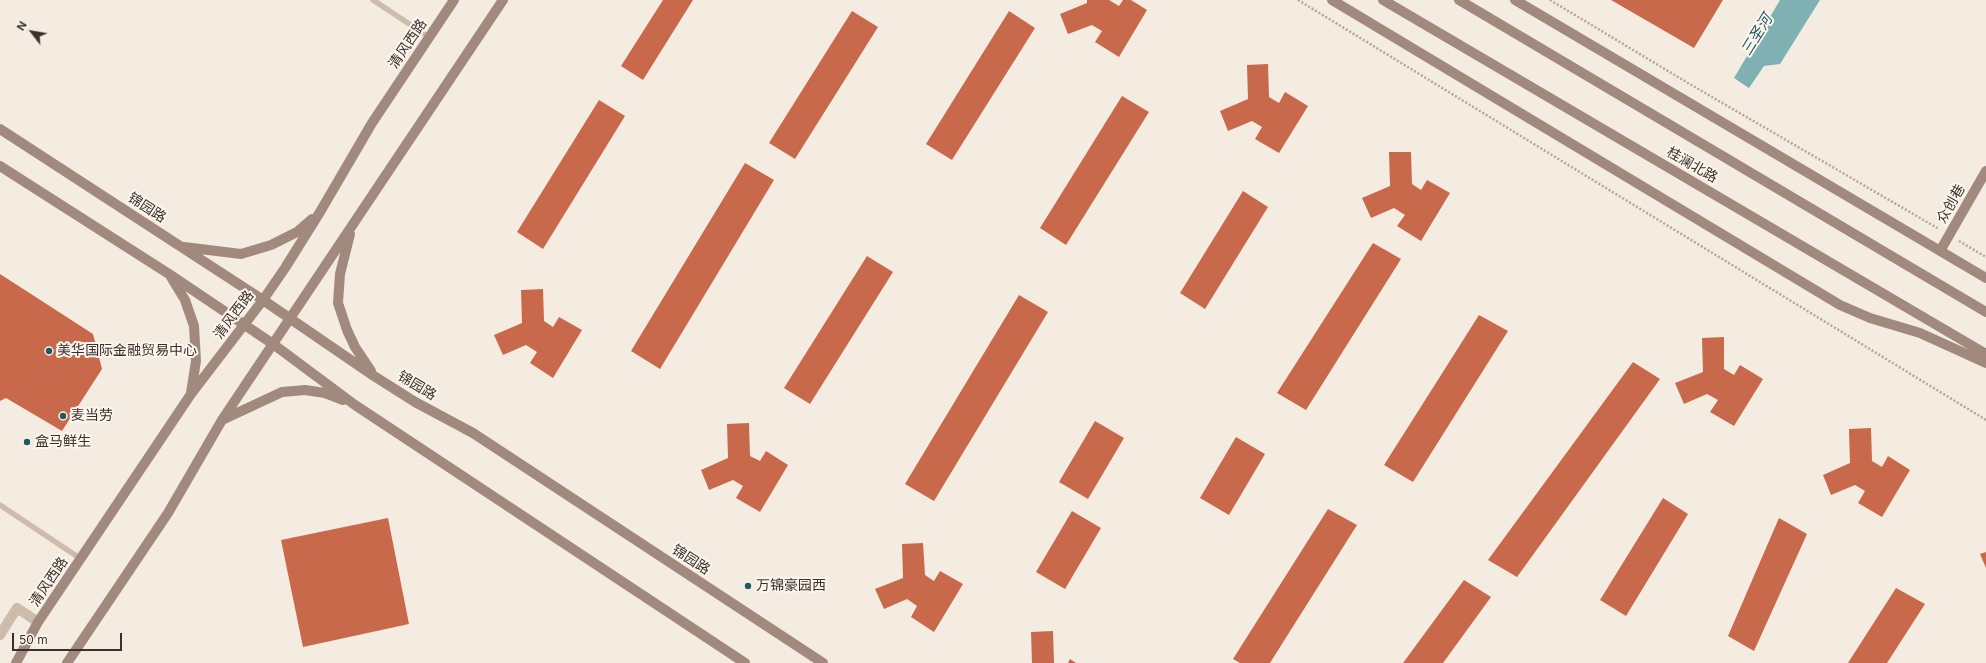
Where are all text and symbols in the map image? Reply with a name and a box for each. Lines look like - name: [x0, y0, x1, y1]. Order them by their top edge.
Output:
- water label: 三圣河: [1737, 11, 1777, 59]
- north arrow: [12, 12, 52, 52]
- street label: 清风西路: [385, 16, 431, 72]
- text: N: [14, 19, 30, 33]
- street label: 桂澜北路: [1664, 144, 1720, 186]
- street label: 众创巷: [1933, 182, 1969, 226]
- street label: 锦园路: [125, 190, 169, 226]
- street label: 清风西路: [210, 288, 258, 342]
- place label: 美华国际金融贸易中心: [57, 343, 197, 359]
- marker: 美华国际金融贸易中心: [44, 346, 54, 356]
- street label: 锦园路: [395, 368, 439, 404]
- place label: 麦当劳: [71, 408, 113, 424]
- marker: 麦当劳: [58, 411, 68, 421]
- place label: 盒马鲜生: [35, 434, 91, 450]
- marker: 盒马鲜生: [22, 437, 32, 447]
- street label: 锦园路: [669, 542, 713, 578]
- street label: 清风西路: [26, 554, 72, 610]
- place label: 万锦豪园西: [756, 578, 826, 594]
- marker: 万锦豪园西: [743, 581, 753, 591]
- scale bar: [14, 625, 124, 651]
- text: 50 m: [19, 632, 48, 647]

